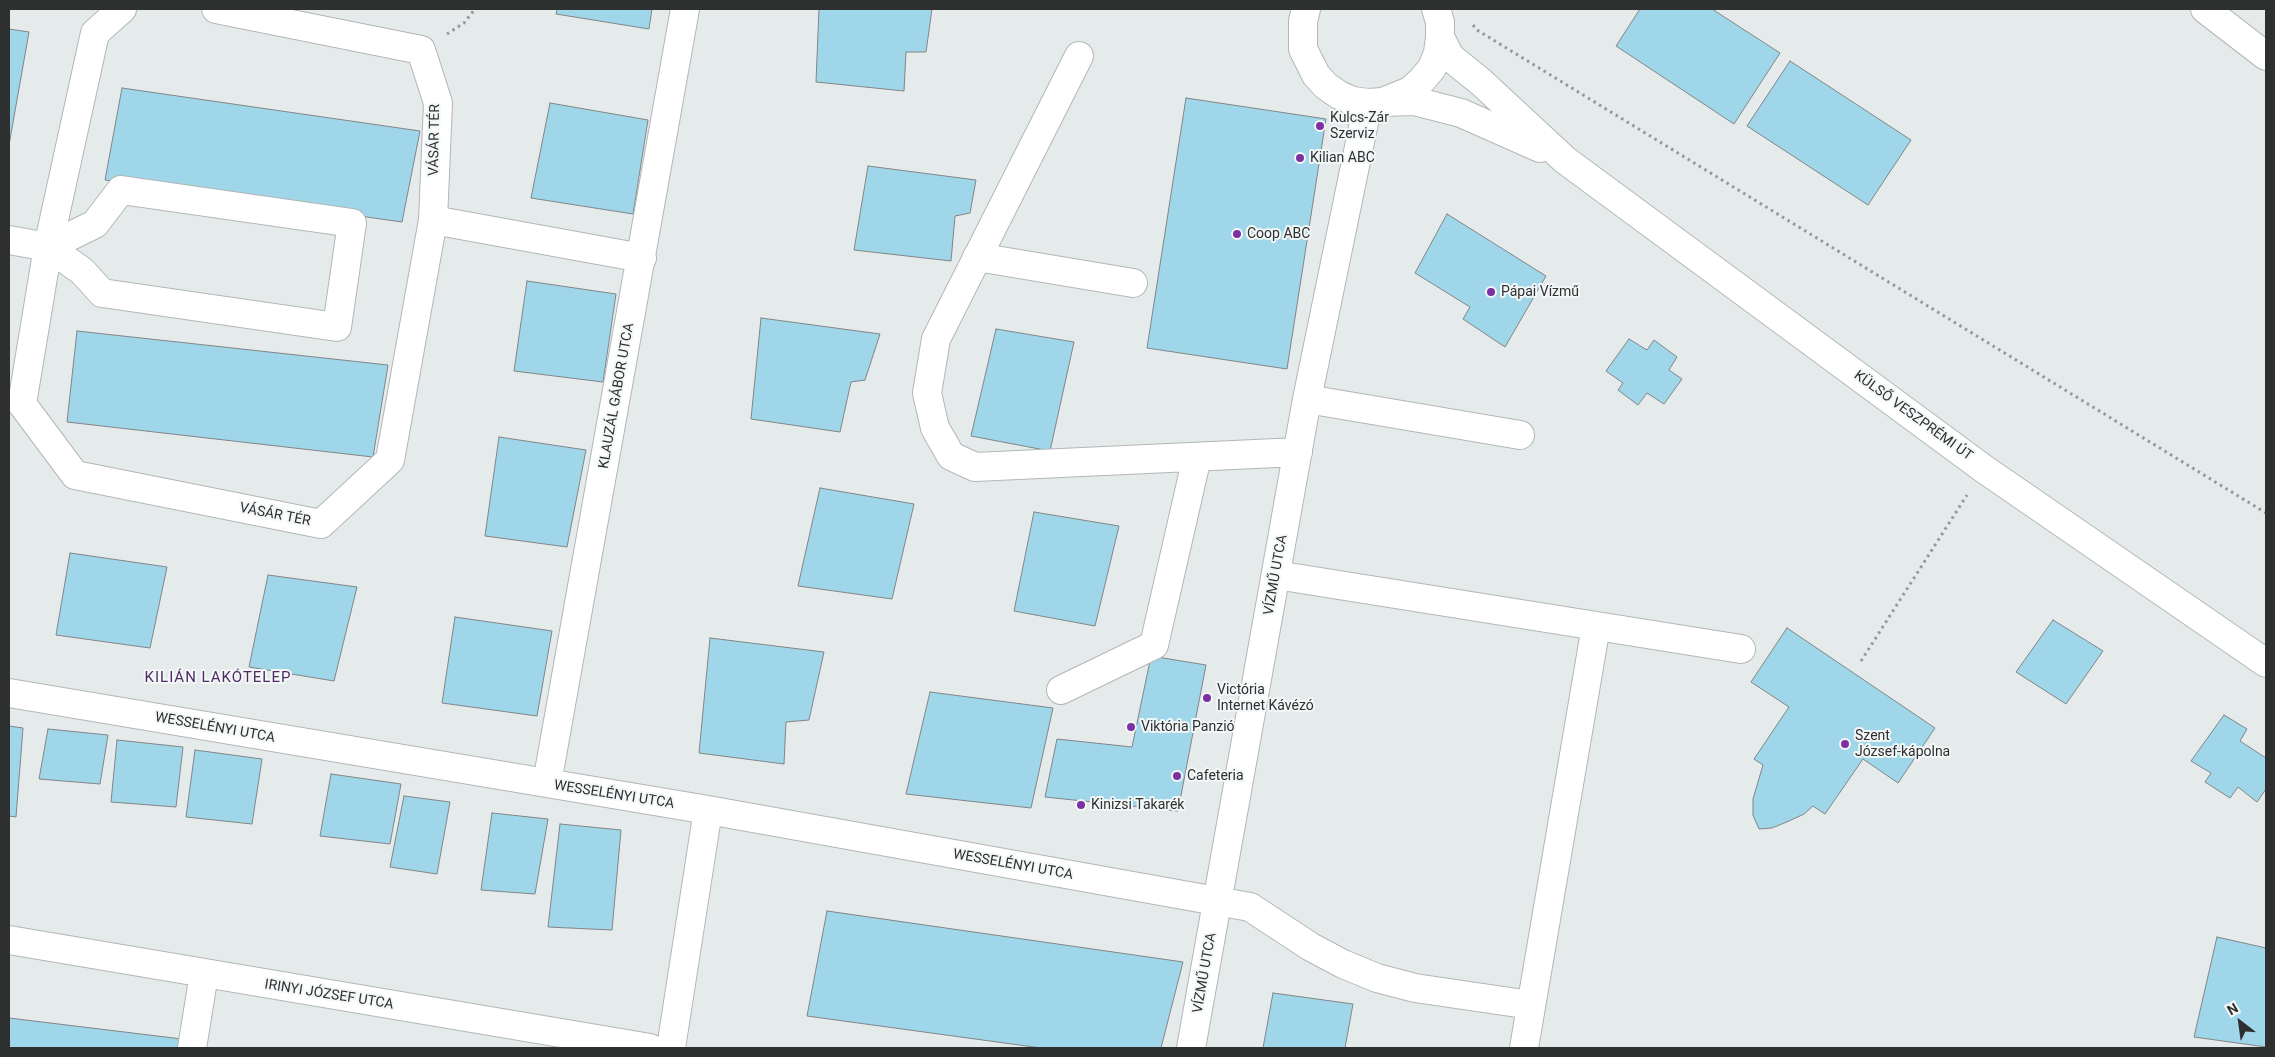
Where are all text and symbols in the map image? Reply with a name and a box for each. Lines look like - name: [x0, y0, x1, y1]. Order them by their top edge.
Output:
- street label: VÁSÁR TÉR: [426, 104, 444, 176]
- place label: Kulcs-Zár Szerviz: [1330, 110, 1389, 142]
- marker: Kulcs-Zár Szerviz: [1314, 120, 1326, 132]
- place label: Kilian ABC: [1310, 150, 1375, 166]
- marker: Kilian ABC: [1294, 152, 1306, 164]
- place label: Coop ABC: [1247, 226, 1310, 242]
- marker: Coop ABC: [1231, 228, 1243, 240]
- place label: Pápai Vízmű: [1501, 284, 1579, 300]
- marker: Pápai Vízmű: [1485, 286, 1497, 298]
- street label: KLAUZÁL GÁBOR UTCA: [596, 322, 638, 470]
- street label: KÜLSŐ VESZPRÉMI ÚT: [1850, 367, 1976, 465]
- street label: VÁSÁR TÉR: [238, 500, 312, 530]
- street label: VÍZMŰ UTCA: [1261, 533, 1291, 617]
- district label: KILIÁN LAKÓTELEP: [143, 669, 293, 687]
- place label: Victória Internet Kávézó: [1217, 682, 1314, 714]
- marker: Victória Internet Kávézó: [1201, 692, 1213, 704]
- street label: WESSELÉNYI UTCA: [154, 709, 276, 747]
- place label: Viktória Panzió: [1141, 719, 1235, 735]
- marker: Viktória Panzió: [1125, 721, 1137, 733]
- place label: Szent József-kápolna: [1855, 728, 1950, 760]
- marker: Szent József-kápolna: [1839, 738, 1851, 750]
- place label: Cafeteria: [1187, 768, 1244, 784]
- marker: Cafeteria: [1171, 770, 1183, 782]
- street label: WESSELÉNYI UTCA: [553, 777, 675, 813]
- place label: Kinizsi Takarék: [1091, 797, 1184, 813]
- marker: Kinizsi Takarék: [1075, 799, 1087, 811]
- street label: WESSELÉNYI UTCA: [952, 846, 1074, 884]
- street label: VÍZMŰ UTCA: [1190, 931, 1220, 1015]
- street label: IRINYI JÓZSEF UTCA: [263, 977, 395, 1013]
- north arrow: [2215, 997, 2265, 1047]
- text: N: [2224, 1000, 2241, 1018]

